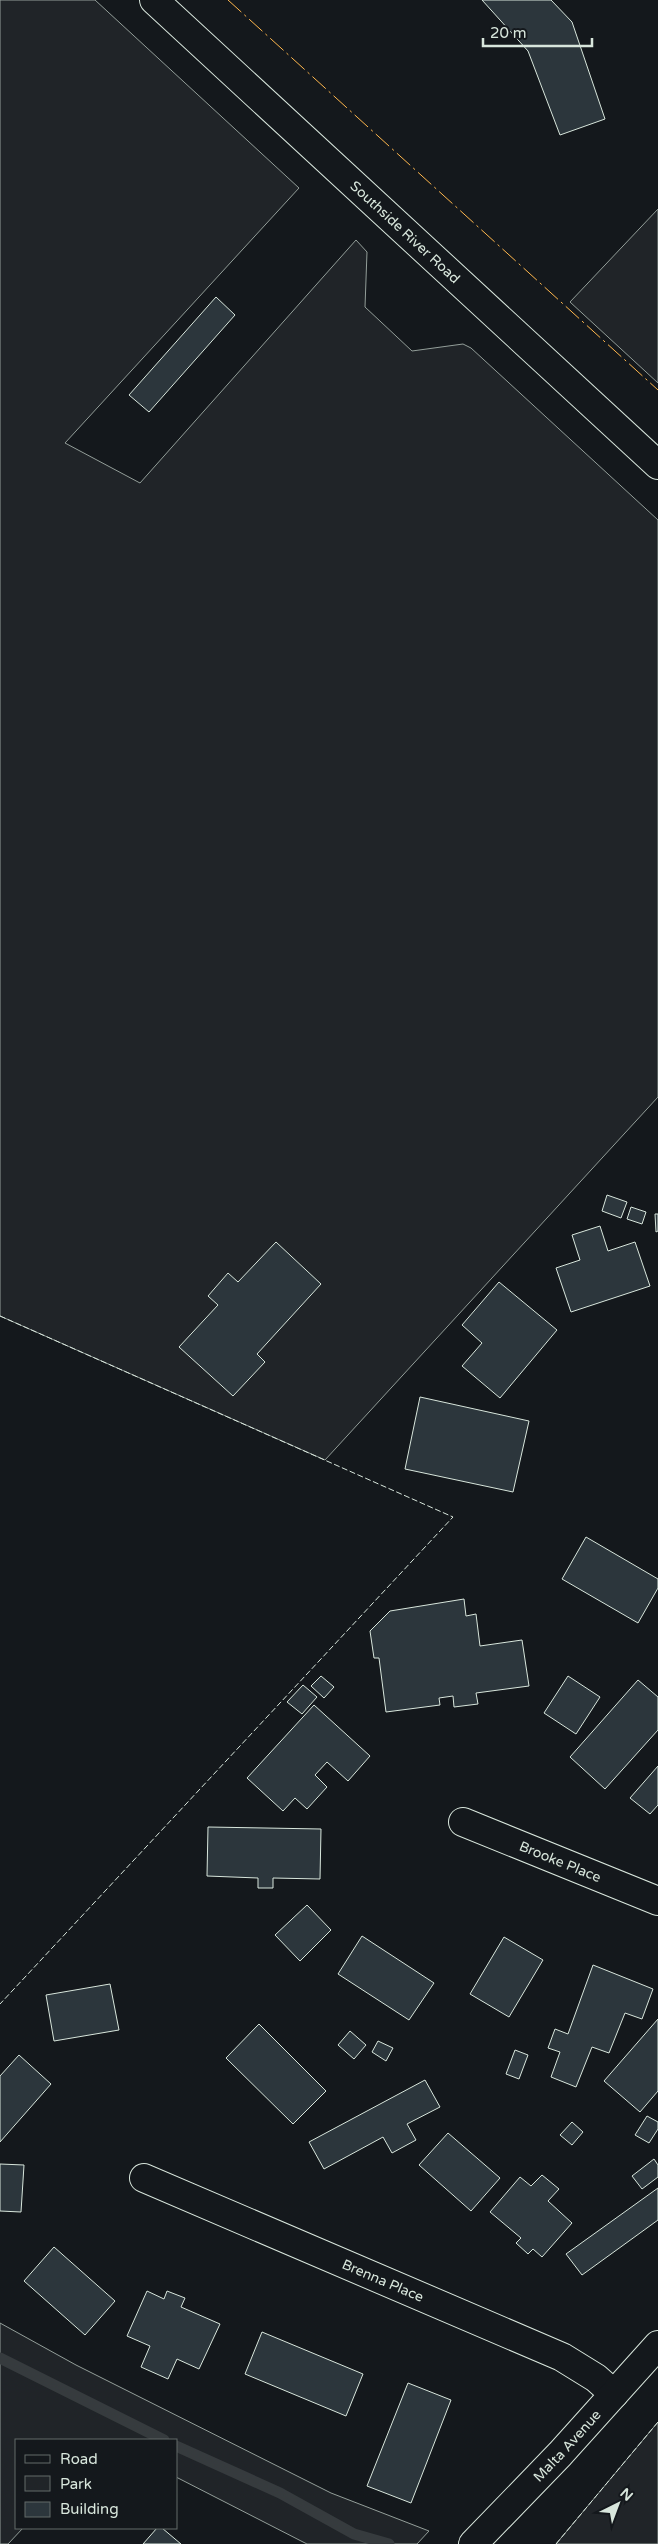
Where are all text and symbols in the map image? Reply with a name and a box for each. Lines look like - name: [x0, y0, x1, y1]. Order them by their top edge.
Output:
- scale bar: [483, 15, 592, 47]
- text: 20 m: [490, 24, 527, 42]
- street label: Southside River Road: [347, 177, 464, 287]
- street label: Brooke Place: [517, 1837, 604, 1886]
- street label: Brenna Place: [340, 2255, 427, 2305]
- street label: Malta Avenue: [529, 2406, 604, 2485]
- legend: [15, 2439, 178, 2529]
- text: Road: [60, 2450, 98, 2468]
- text: Park: [60, 2475, 92, 2493]
- north arrow: [593, 2479, 643, 2529]
- text: N: [616, 2485, 636, 2505]
- text: Building: [60, 2500, 119, 2518]

